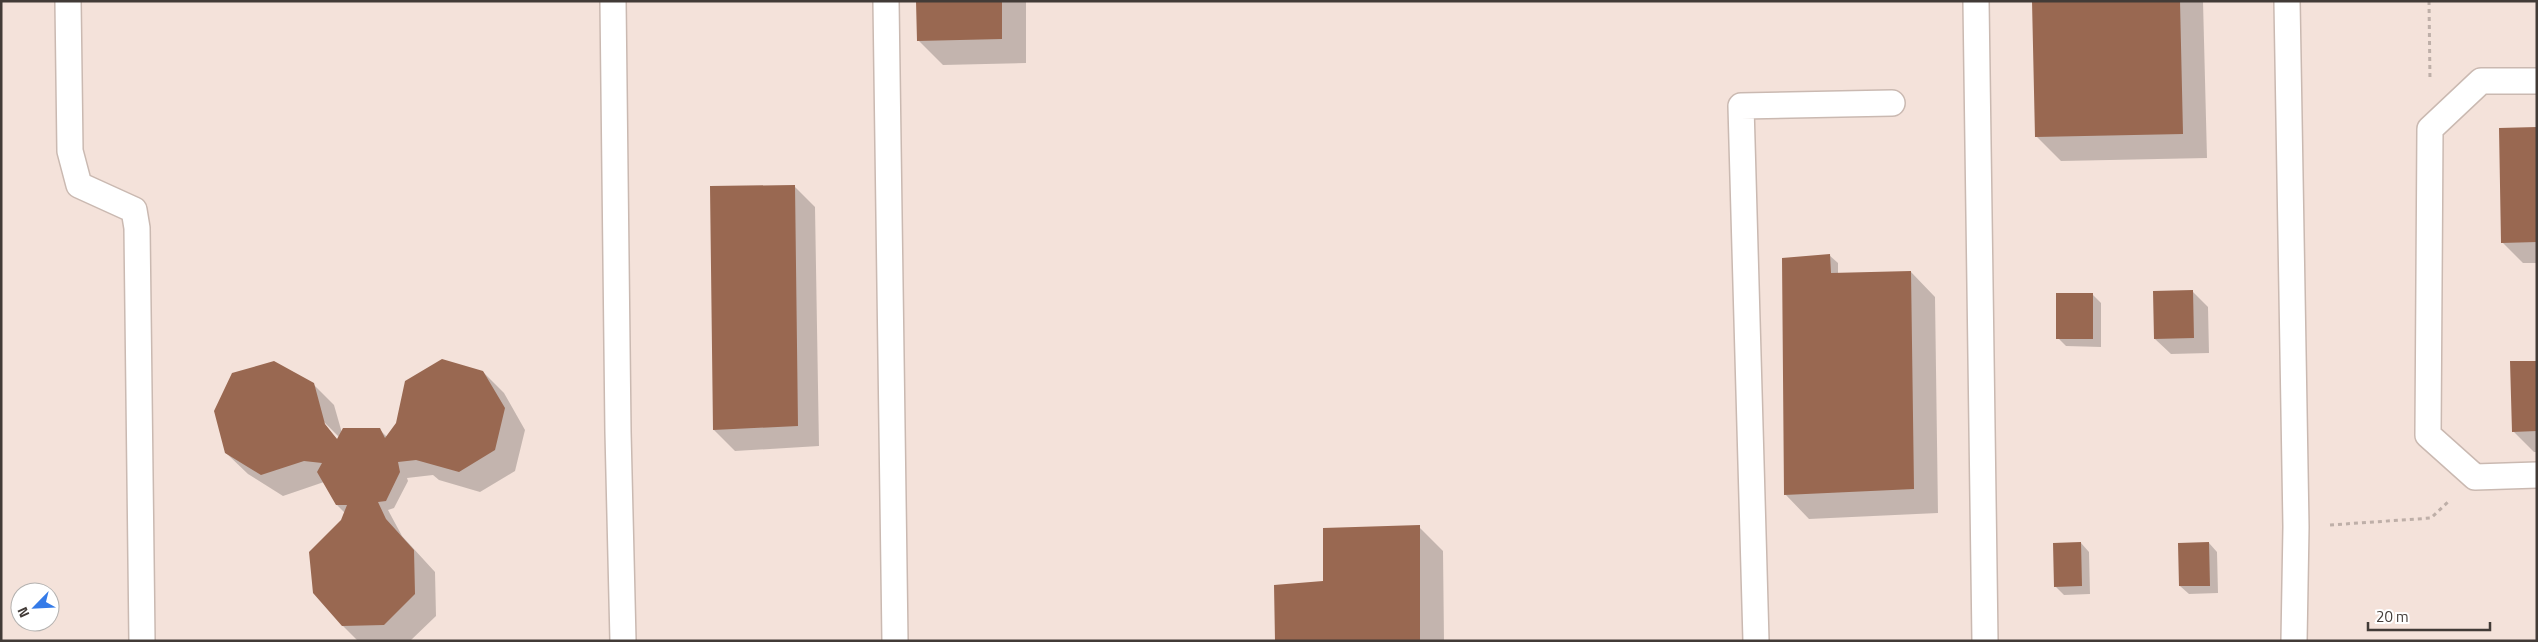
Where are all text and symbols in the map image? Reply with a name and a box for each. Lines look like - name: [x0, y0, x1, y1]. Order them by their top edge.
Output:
- north arrow: [10, 582, 60, 632]
- scale bar: [2368, 600, 2490, 632]
- text: N: [11, 604, 34, 621]
- text: 20 m: [2376, 605, 2409, 628]

